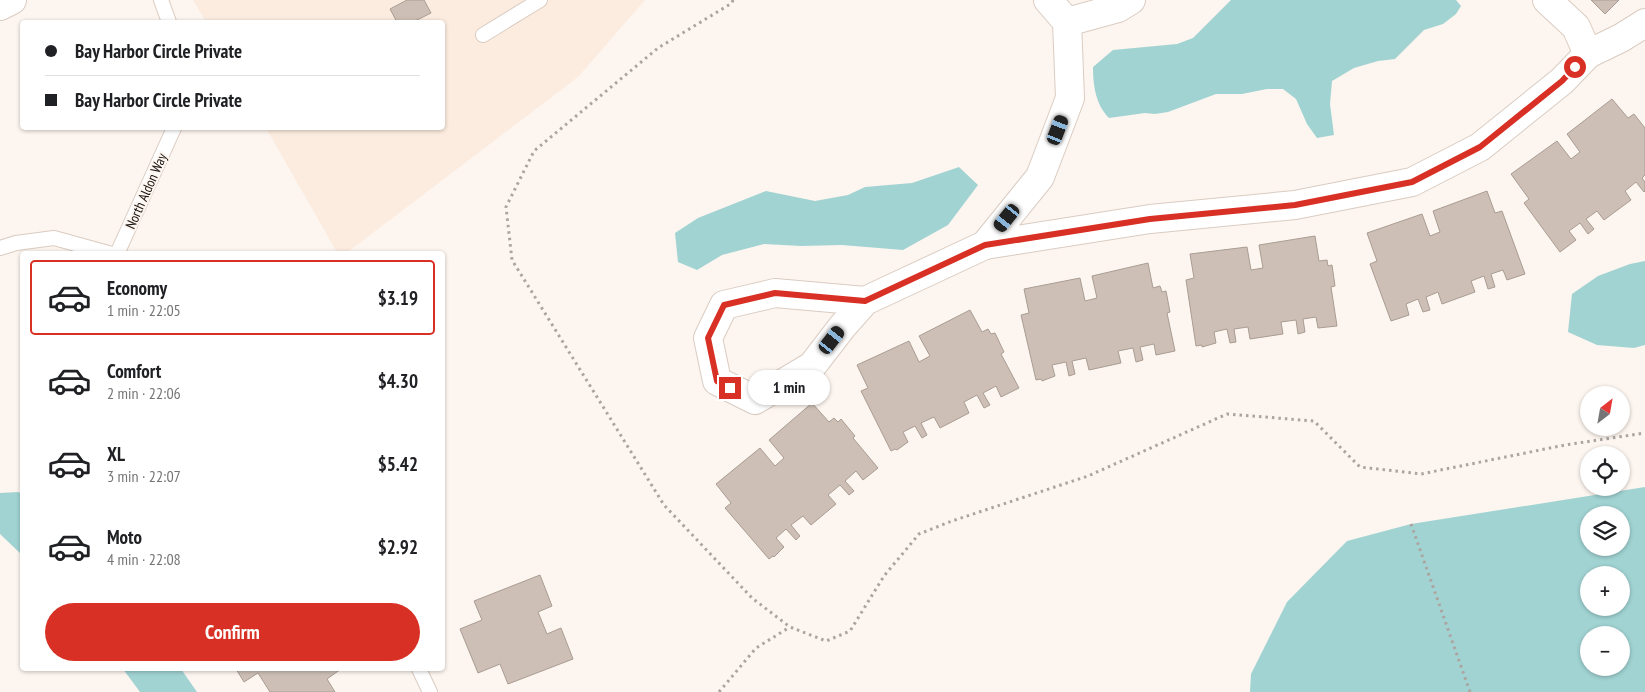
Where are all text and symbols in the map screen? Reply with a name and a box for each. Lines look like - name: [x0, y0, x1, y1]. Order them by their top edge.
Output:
- text: Bay Harbor Circle Private: [75, 39, 242, 63]
- route start: [1564, 56, 1586, 78]
- text: Bay Harbor Circle Private: [75, 88, 242, 112]
- car: [1045, 113, 1070, 147]
- street label: North Aldon Way: [121, 150, 171, 232]
- car: [991, 202, 1022, 234]
- icon: car: [47, 275, 92, 320]
- text: Economy: [107, 276, 167, 300]
- text: $3.19: [378, 286, 418, 310]
- text: 1 min · 22:05: [107, 300, 181, 320]
- car: [816, 324, 847, 356]
- icon: car: [47, 358, 92, 403]
- text: Comfort: [107, 359, 161, 383]
- text: $4.30: [378, 369, 418, 393]
- callout: 1 min: [748, 370, 830, 406]
- route end: [719, 377, 741, 399]
- text: 1 min: [773, 377, 805, 397]
- text: 2 min · 22:06: [107, 383, 181, 403]
- north arrow: [1580, 386, 1630, 436]
- map controls: [1580, 386, 1630, 676]
- icon: car: [47, 441, 92, 486]
- text: XL: [107, 442, 125, 466]
- button: locate: [1580, 446, 1630, 496]
- text: $5.42: [378, 452, 418, 476]
- text: 3 min · 22:07: [107, 466, 181, 486]
- button: layers: [1580, 506, 1630, 556]
- icon: car: [47, 524, 92, 569]
- text: Moto: [107, 525, 142, 549]
- text: $2.92: [378, 535, 418, 559]
- text: 4 min · 22:08: [107, 549, 181, 569]
- button: +: [1580, 566, 1630, 616]
- button: Confirm: [45, 603, 420, 661]
- button: −: [1580, 626, 1630, 676]

